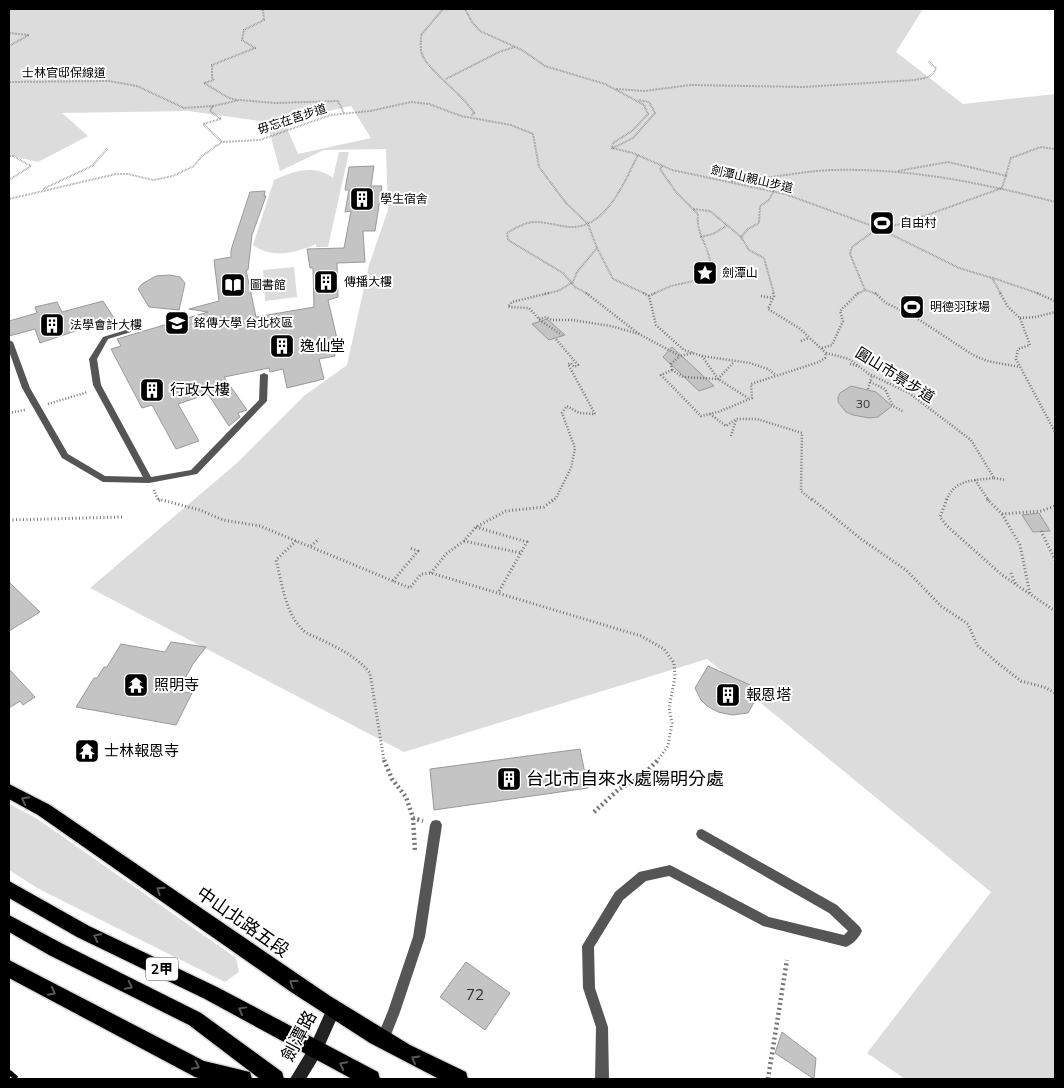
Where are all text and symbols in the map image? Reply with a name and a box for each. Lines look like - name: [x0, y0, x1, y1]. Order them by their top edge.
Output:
- street label: 士林官邸保線道: [22, 65, 106, 80]
- street label: 毋忘在莒步道: [255, 100, 328, 137]
- street label: 劍潭山親山步道: [709, 162, 795, 195]
- building icon: 學生宿舍: [349, 186, 375, 212]
- place label: 學生宿舍: [380, 191, 428, 206]
- sports icon: 自由村: [869, 210, 895, 236]
- place label: 自由村: [900, 215, 937, 230]
- place icon: 劍潭山: [692, 260, 718, 286]
- place label: 劍潭山: [722, 265, 758, 280]
- building icon: 傳播大樓: [313, 269, 339, 295]
- library icon: 圖書館: [220, 272, 246, 298]
- place label: 傳播大樓: [344, 274, 392, 289]
- place label: 圖書館: [250, 277, 286, 292]
- sports icon: 明德羽球場: [899, 294, 925, 320]
- place label: 明德羽球場: [930, 299, 990, 314]
- school or university icon: 銘傳大學 台北校區: [164, 310, 190, 336]
- building icon: 法學會計大樓: [39, 312, 65, 338]
- place label: 銘傳大學 台北校區: [194, 315, 293, 330]
- place label: 法學會計大樓: [70, 317, 142, 332]
- building icon: 逸仙堂: [269, 333, 295, 359]
- place label: 逸仙堂: [300, 336, 345, 355]
- street label: 圓山市景步道: [852, 343, 938, 406]
- building icon: 行政大樓: [139, 377, 165, 403]
- place label: 行政大樓: [170, 380, 230, 399]
- house number: 30: [856, 396, 870, 411]
- temple icon: 照明寺: [123, 672, 149, 698]
- place label: 照明寺: [154, 675, 199, 694]
- building icon: 報恩塔: [715, 682, 741, 708]
- place label: 報恩塔: [746, 685, 791, 704]
- temple icon: 士林報恩寺: [74, 738, 100, 764]
- place label: 士林報恩寺: [104, 741, 179, 760]
- building icon: 台北市自來水處陽明分處: [496, 766, 522, 792]
- place label: 台北市自來水處陽明分處: [526, 767, 724, 790]
- one-way arrow: [21, 796, 30, 806]
- street label: 中山北路五段: [192, 881, 294, 962]
- one-way arrow: [156, 887, 165, 896]
- one-way arrow: [93, 933, 102, 943]
- road number: 2甲: [146, 958, 178, 981]
- one-way arrow: [290, 979, 299, 989]
- one-way arrow: [124, 980, 133, 990]
- house number: 72: [466, 985, 484, 1004]
- one-way arrow: [47, 986, 56, 996]
- one-way arrow: [239, 1006, 248, 1016]
- street label: 劍潭路: [276, 1007, 321, 1065]
- one-way arrow: [411, 1055, 420, 1065]
- one-way arrow: [191, 1060, 200, 1070]
- one-way arrow: [339, 1061, 348, 1071]

